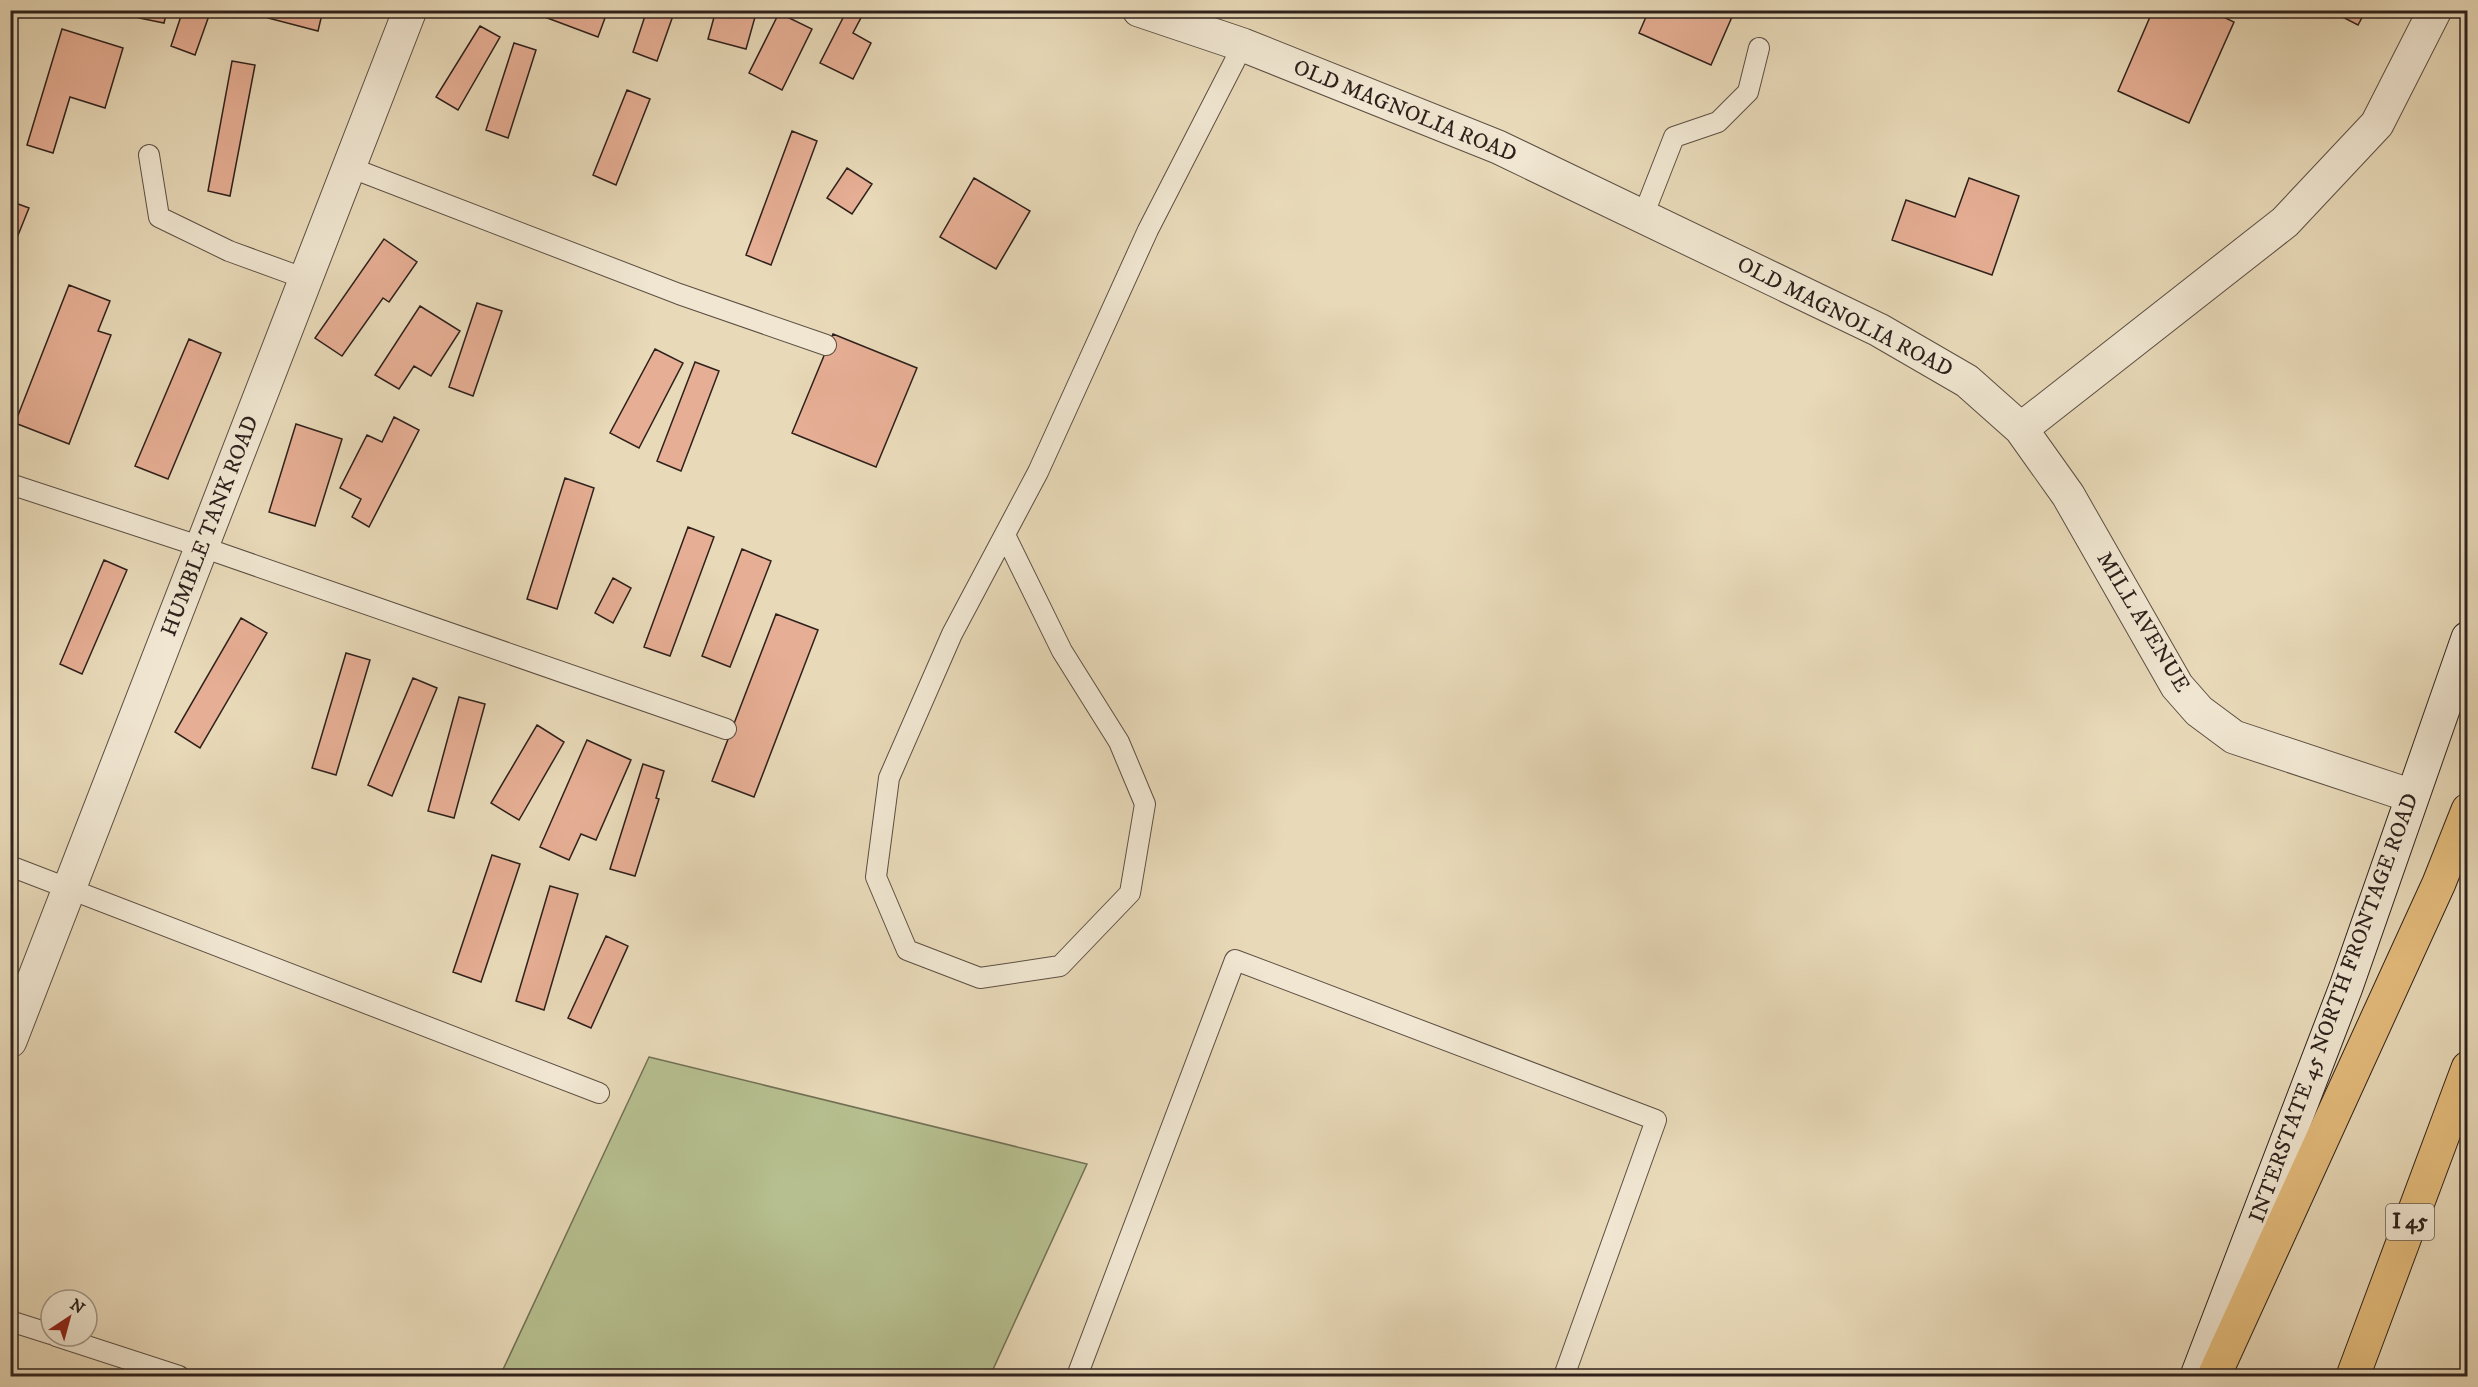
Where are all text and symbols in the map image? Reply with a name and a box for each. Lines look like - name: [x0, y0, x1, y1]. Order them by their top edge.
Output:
- street label: OLD MAGNOLIA ROAD: [1289, 54, 1521, 168]
- street label: OLD MAGNOLIA ROAD: [1733, 251, 1957, 383]
- street label: HUMBLE TANK ROAD: [155, 412, 265, 640]
- street label: MILL AVENUE: [2090, 547, 2196, 697]
- street label: INTERSTATE 45 NORTH FRONTAGE ROAD: [2243, 790, 2425, 1226]
- road number: I 45: [2386, 1204, 2434, 1240]
- north arrow: [39, 1288, 99, 1348]
- text: N: [66, 1295, 88, 1319]

